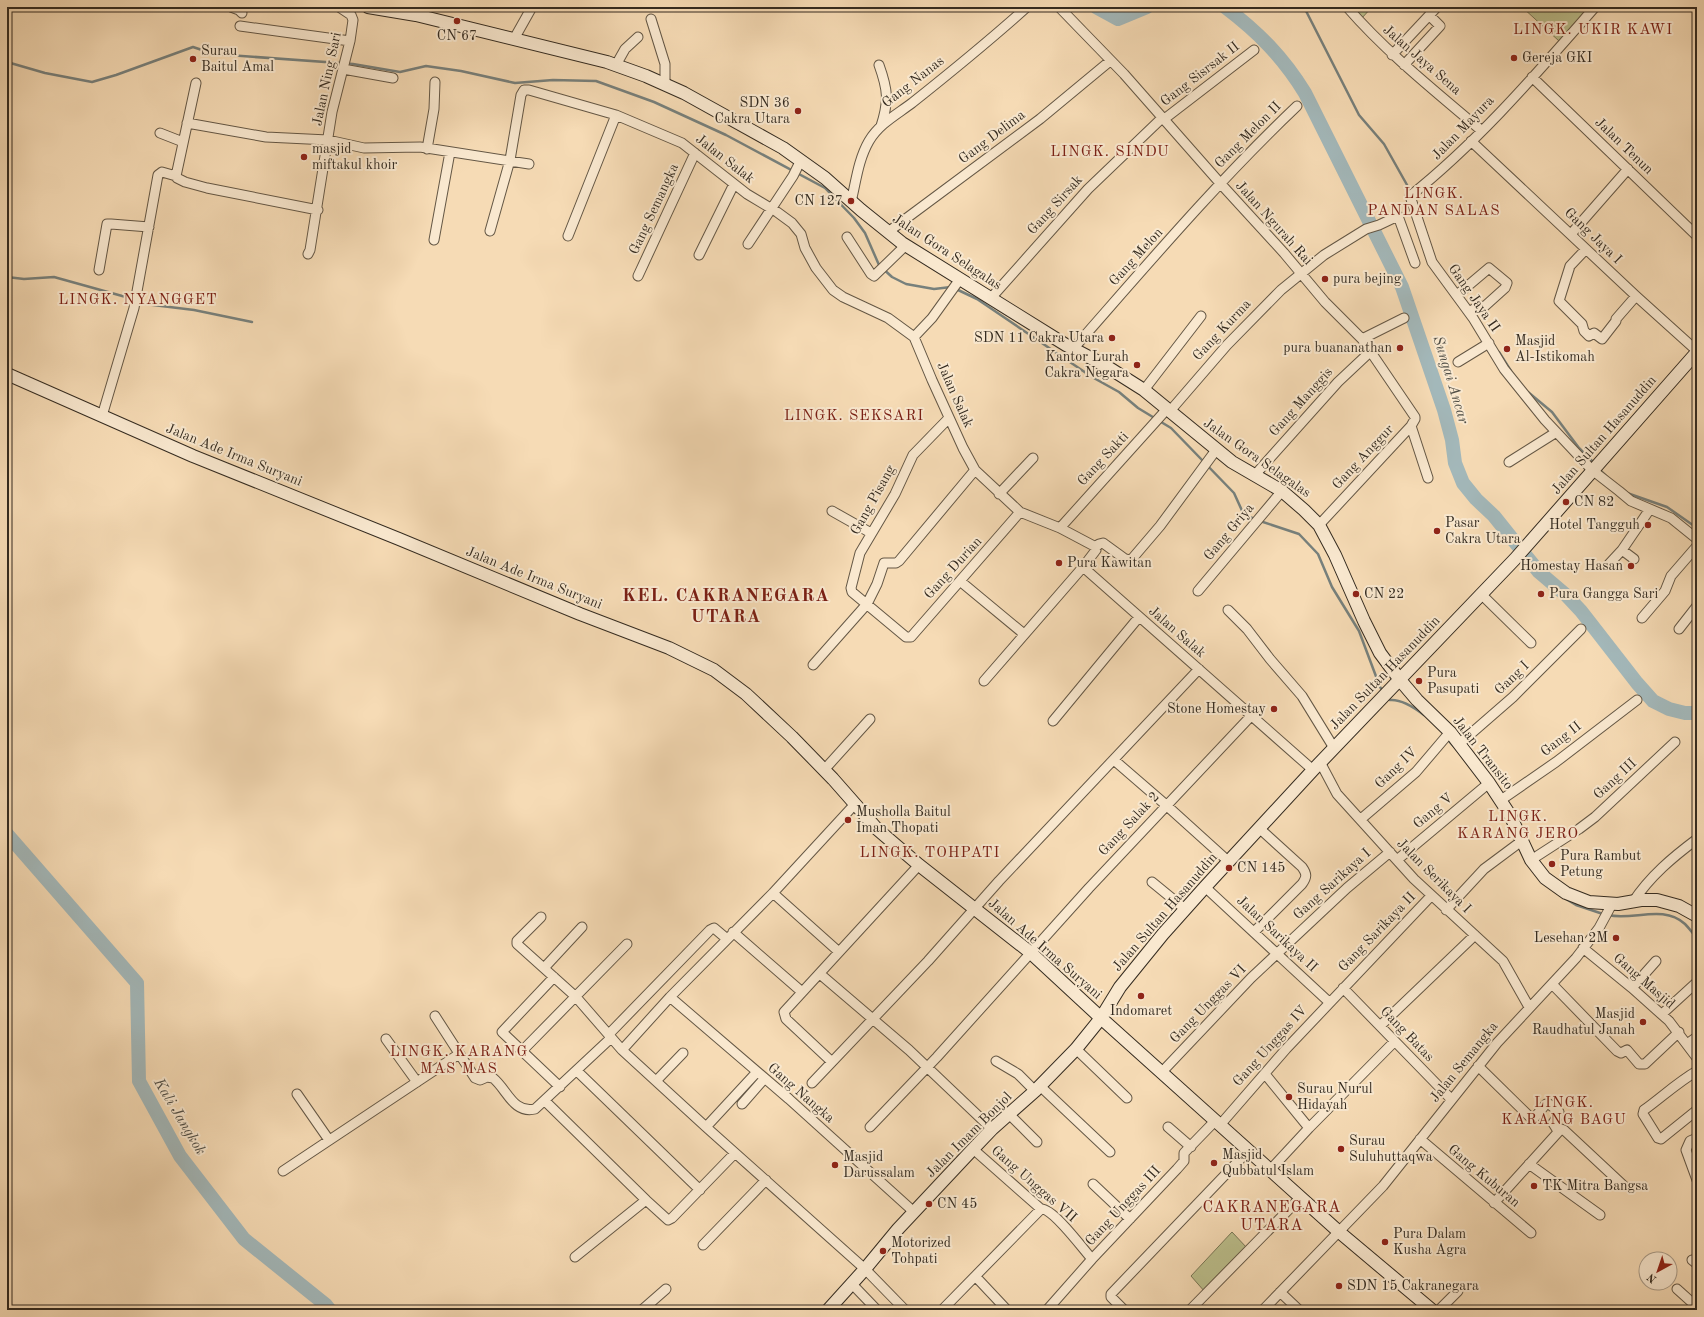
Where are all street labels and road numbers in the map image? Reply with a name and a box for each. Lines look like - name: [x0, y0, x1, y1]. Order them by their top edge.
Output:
- street label: Jalan Jaya Sena: [1380, 22, 1464, 98]
- street label: Jalan Ning Sari: [310, 31, 344, 127]
- street label: Gang Sisrsak II: [1158, 39, 1242, 109]
- street label: Gang Nanas: [879, 54, 947, 110]
- street label: Jalan Mayura: [1429, 93, 1497, 163]
- street label: Gang Melon II: [1212, 99, 1284, 171]
- street label: Gang Delima: [956, 108, 1028, 166]
- street label: Jalan Tenun: [1592, 115, 1656, 177]
- street label: Jalan Salak: [693, 132, 757, 186]
- street label: Gang Semangka: [627, 161, 681, 257]
- street label: Gang Sirsak: [1025, 173, 1085, 237]
- street label: Jalan Ngurah Rai: [1233, 178, 1315, 268]
- street label: Gang Jaya I: [1562, 205, 1624, 267]
- street label: Jalan Gora Selagalas: [890, 211, 1004, 293]
- street label: Gang Melon: [1107, 225, 1166, 289]
- street label: Gang Jaya II: [1446, 262, 1502, 334]
- street label: Gang Kurma: [1190, 297, 1254, 363]
- street label: Jalan Salak: [934, 360, 976, 430]
- street label: Gang Manggis: [1267, 365, 1335, 439]
- street label: Jalan Sultan Hasanuddin: [1549, 373, 1659, 497]
- street label: Jalan Gora Selagalas: [1201, 416, 1313, 500]
- street label: Jalan Ade Irma Suryani: [164, 421, 304, 489]
- street label: Gang Anggur: [1330, 422, 1396, 492]
- street label: Gang Sakti: [1075, 429, 1131, 488]
- street label: Gang Pisang: [848, 462, 898, 537]
- street label: Gang Griya: [1201, 501, 1257, 563]
- street label: Gang Durian: [922, 534, 985, 602]
- street label: Jalan Ade Irma Suryani: [464, 544, 604, 612]
- street label: Jalan Salak: [1146, 604, 1208, 660]
- street label: Jalan Sultan Hasanuddin: [1327, 613, 1443, 732]
- street label: Gang I: [1492, 659, 1532, 697]
- street label: Jalan Transito: [1450, 714, 1516, 792]
- street label: Gang II: [1538, 719, 1584, 759]
- street label: Gang IV: [1372, 745, 1420, 791]
- street label: Gang III: [1591, 756, 1639, 802]
- street label: Gang Salak 2: [1096, 789, 1162, 859]
- street label: Gang V: [1411, 790, 1456, 831]
- street label: Jalan Serikaya I: [1394, 836, 1474, 916]
- street label: Gang Sarikaya I: [1291, 846, 1373, 922]
- street label: Jalan Sultan Hasanuddin: [1110, 850, 1220, 974]
- street label: Gang Sarikaya II: [1336, 890, 1418, 974]
- street label: Jalan Sarikaya II: [1234, 893, 1320, 975]
- street label: Jalan Ade Irma Suryani: [986, 896, 1105, 1002]
- street label: Gang Masjid: [1611, 951, 1677, 1011]
- street label: Gang Unggas VI: [1167, 962, 1249, 1046]
- street label: Gang Unggas IV: [1230, 1003, 1310, 1089]
- street label: Gang Batas: [1377, 1004, 1437, 1064]
- street label: Jalan Semangka: [1427, 1019, 1501, 1105]
- street label: Gang Nangka: [765, 1060, 837, 1126]
- street label: Jalan Imam Bonjol: [924, 1089, 1015, 1180]
- street label: Gang Kuburan: [1445, 1142, 1523, 1210]
- street label: Gang Unggas VII: [989, 1143, 1079, 1225]
- street label: Gang Unggas III: [1083, 1164, 1163, 1248]

